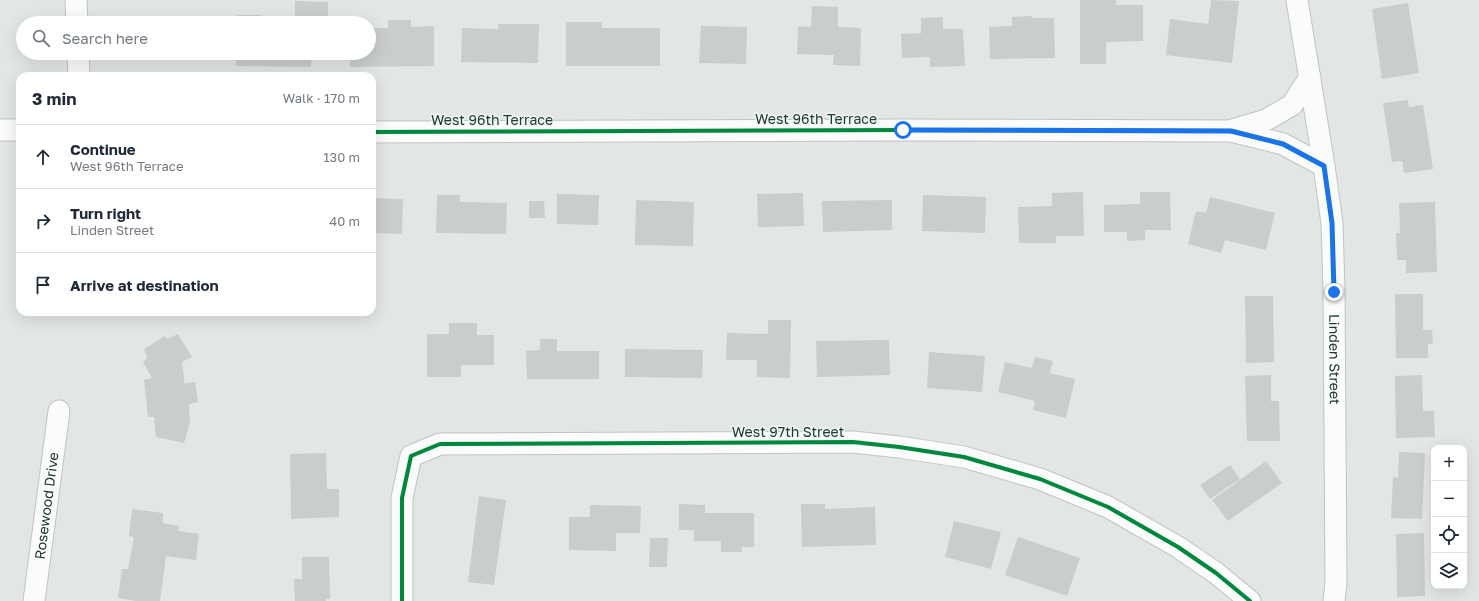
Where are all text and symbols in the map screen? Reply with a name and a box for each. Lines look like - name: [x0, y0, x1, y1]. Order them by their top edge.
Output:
- search box: [16, 16, 376, 60]
- icon: search: [30, 27, 52, 49]
- text: Search here: [62, 29, 148, 47]
- text: 3 min: [32, 88, 76, 109]
- text: Walk · 170 m: [283, 90, 360, 106]
- street label: West 96th Terrace: [755, 110, 877, 127]
- street label: West 96th Terrace: [431, 111, 553, 128]
- route start: [894, 121, 912, 139]
- text: Continue: [70, 140, 136, 158]
- icon: ahead: [32, 146, 54, 168]
- text: 130 m: [323, 149, 360, 165]
- text: West 96th Terrace: [70, 158, 183, 174]
- text: Turn right: [70, 204, 141, 222]
- icon: right: [32, 210, 54, 232]
- text: 40 m: [329, 213, 360, 229]
- text: Linden Street: [70, 222, 154, 238]
- icon: arrive: [32, 274, 54, 296]
- text: Arrive at destination: [70, 276, 219, 294]
- route end: [1325, 283, 1343, 301]
- street label: Linden Street: [1326, 314, 1344, 405]
- street label: West 97th Street: [732, 423, 844, 440]
- map controls: [1431, 445, 1467, 589]
- button: +: [1431, 445, 1467, 481]
- street label: Rosewood Drive: [31, 451, 62, 560]
- button: −: [1431, 481, 1467, 517]
- button: locate: [1431, 517, 1467, 553]
- button: layers: [1431, 553, 1467, 589]

